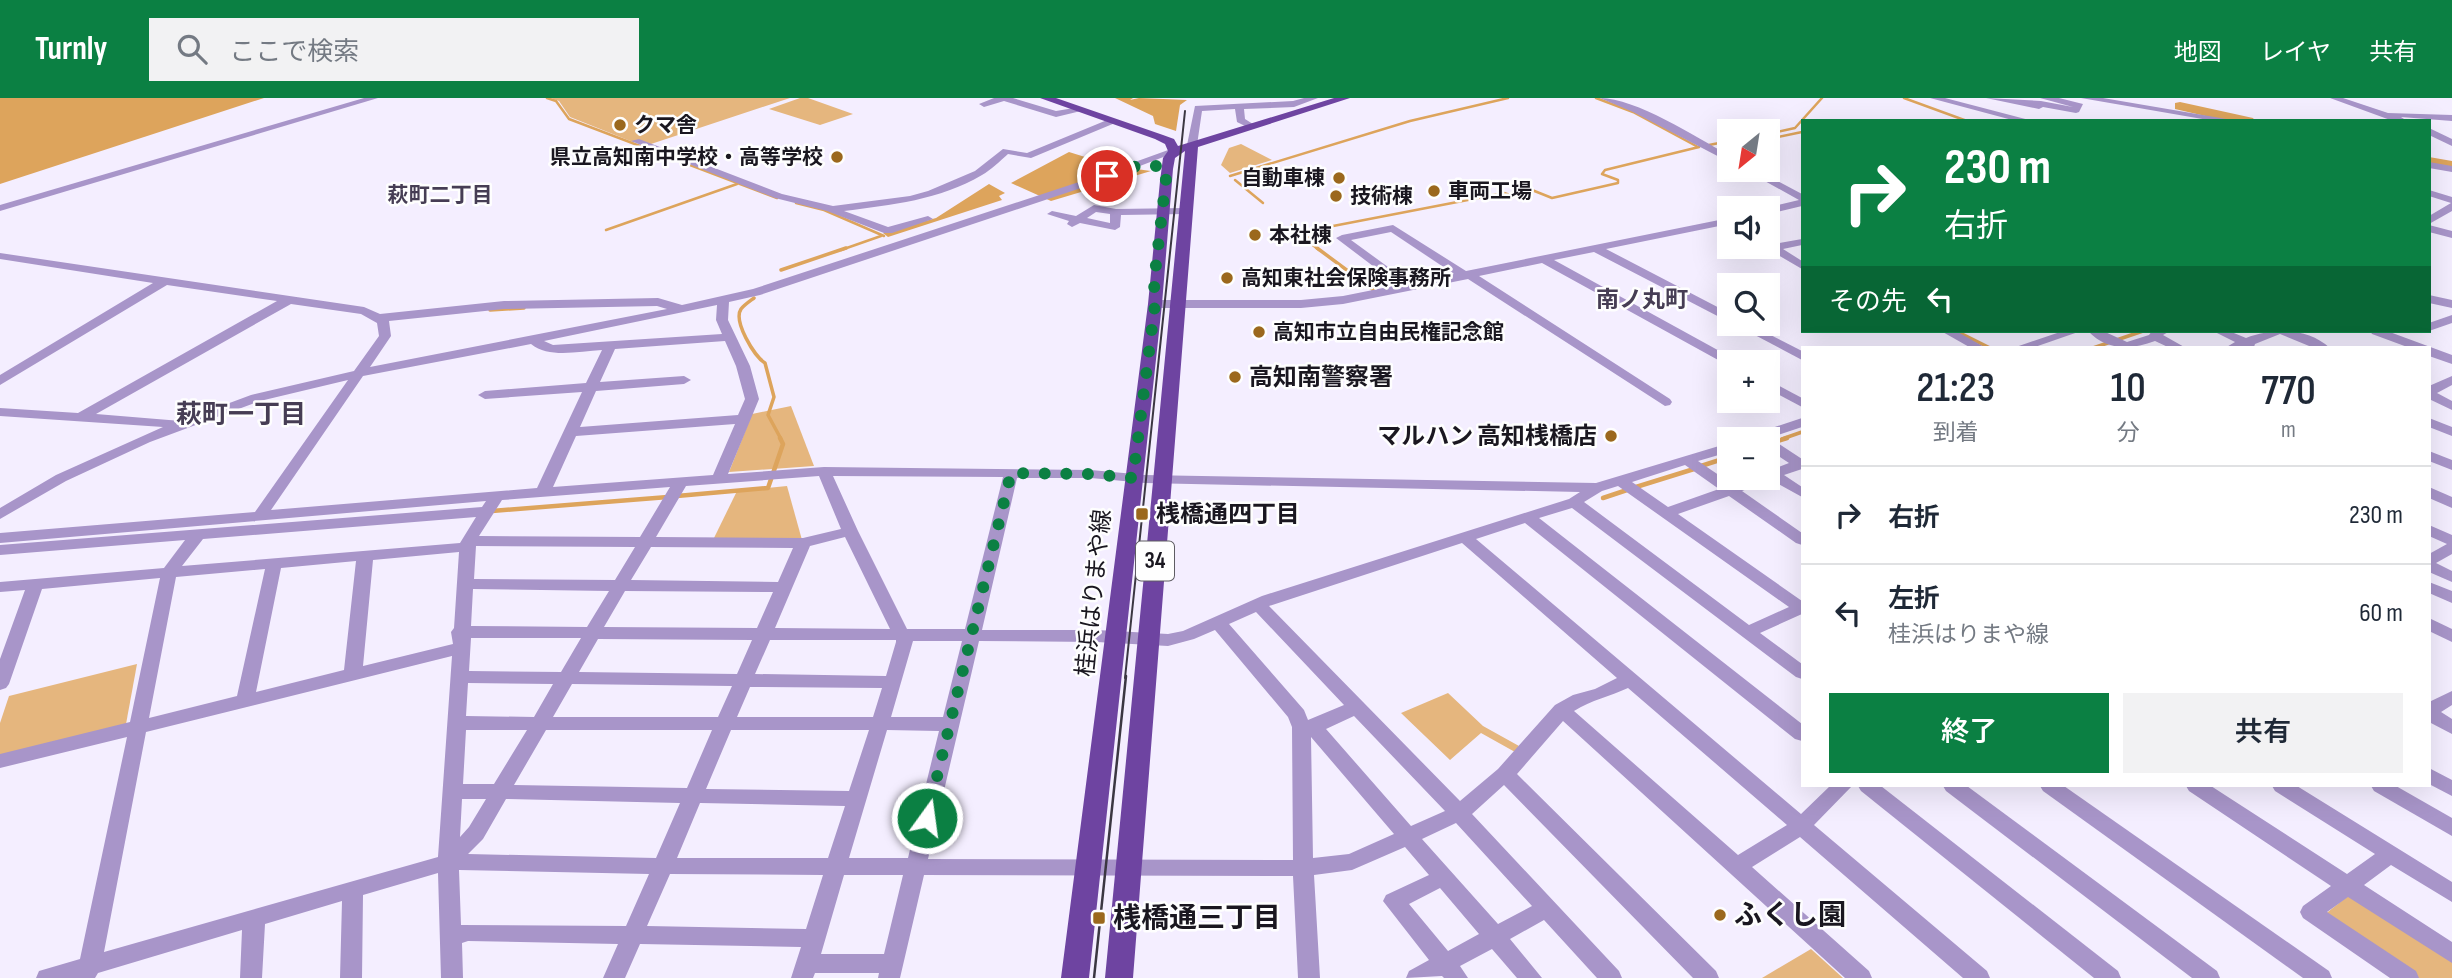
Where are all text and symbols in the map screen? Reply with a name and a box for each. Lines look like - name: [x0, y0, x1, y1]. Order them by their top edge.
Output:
- search box: [149, 18, 639, 81]
- text: Turnly: [35, 29, 107, 69]
- icon: search: [173, 30, 211, 68]
- text: ここで検索: [229, 37, 359, 68]
- text: 地図: [2174, 38, 2222, 67]
- text: レイヤ: [2260, 38, 2331, 67]
- text: 共有: [2369, 38, 2417, 67]
- place label: クマ舎: [634, 113, 697, 138]
- marker: クマ舎: [612, 117, 628, 133]
- north arrow: [1717, 119, 1780, 182]
- map controls: [1717, 119, 1780, 490]
- text: 230 m: [1944, 139, 2051, 198]
- place label: 県立高知南中学校・高等学校: [550, 145, 823, 170]
- pin: [1077, 146, 1137, 206]
- icon: right: [1829, 147, 1920, 238]
- marker: 県立高知南中学校・高等学校: [829, 149, 845, 165]
- icon: arrive: [1088, 157, 1126, 195]
- place label: 自動車棟: [1241, 166, 1325, 191]
- marker: 自動車棟: [1331, 170, 1347, 186]
- place label: 車両工場: [1448, 179, 1532, 204]
- district label: 萩町二丁目: [388, 183, 493, 208]
- marker: 車両工場: [1426, 183, 1442, 199]
- place label: 技術棟: [1350, 184, 1413, 209]
- marker: 技術棟: [1328, 188, 1344, 204]
- button: sound: [1717, 196, 1780, 259]
- text: 右折: [1944, 207, 2008, 246]
- place label: 本社棟: [1269, 223, 1332, 248]
- marker: 本社棟: [1247, 227, 1263, 243]
- place label: 高知東社会保険事務所: [1241, 266, 1451, 291]
- marker: 高知東社会保険事務所: [1219, 270, 1235, 286]
- button: search: [1717, 273, 1780, 336]
- icon: left: [1921, 280, 1959, 318]
- district label: 南ノ丸町: [1596, 286, 1688, 314]
- text: その先: [1829, 287, 1907, 318]
- place label: 高知市立自由民権記念館: [1273, 320, 1504, 345]
- marker: 高知市立自由民権記念館: [1251, 324, 1267, 340]
- button: +: [1717, 350, 1780, 413]
- place label: 高知南警察署: [1249, 363, 1393, 392]
- text: 21:23: [1916, 363, 1995, 414]
- text: 10: [2110, 363, 2146, 414]
- text: 770: [2261, 366, 2316, 417]
- marker: 高知南警察署: [1227, 369, 1243, 385]
- district label: 萩町一丁目: [176, 400, 306, 431]
- text: m: [2281, 416, 2296, 444]
- text: 到着: [1933, 419, 1979, 447]
- text: 分: [2117, 419, 2140, 447]
- place label: マルハン 高知桟橋店: [1377, 422, 1597, 451]
- button: −: [1717, 427, 1780, 490]
- marker: マルハン 高知桟橋店: [1603, 428, 1619, 444]
- icon: right: [1829, 496, 1867, 534]
- place label: 桟橋通四丁目: [1156, 500, 1300, 529]
- text: 230 m: [2349, 500, 2403, 531]
- text: 右折: [1888, 503, 1940, 534]
- marker: 桟橋通四丁目: [1134, 506, 1150, 522]
- street label: 桂浜はりまや線: [1071, 508, 1117, 678]
- road number: 34: [1136, 542, 1174, 580]
- text: 左折: [1888, 584, 1940, 615]
- icon: left: [1829, 594, 1867, 632]
- text: 60 m: [2359, 598, 2403, 629]
- text: 桂浜はりまや線: [1888, 621, 2049, 649]
- button: 終了: [1829, 693, 2109, 773]
- button: 共有: [2123, 693, 2403, 773]
- position arrow: [890, 781, 964, 855]
- place label: ふくし園: [1734, 899, 1846, 932]
- place label: 桟橋通三丁目: [1113, 902, 1281, 935]
- marker: ふくし園: [1712, 907, 1728, 923]
- marker: 桟橋通三丁目: [1091, 910, 1107, 926]

